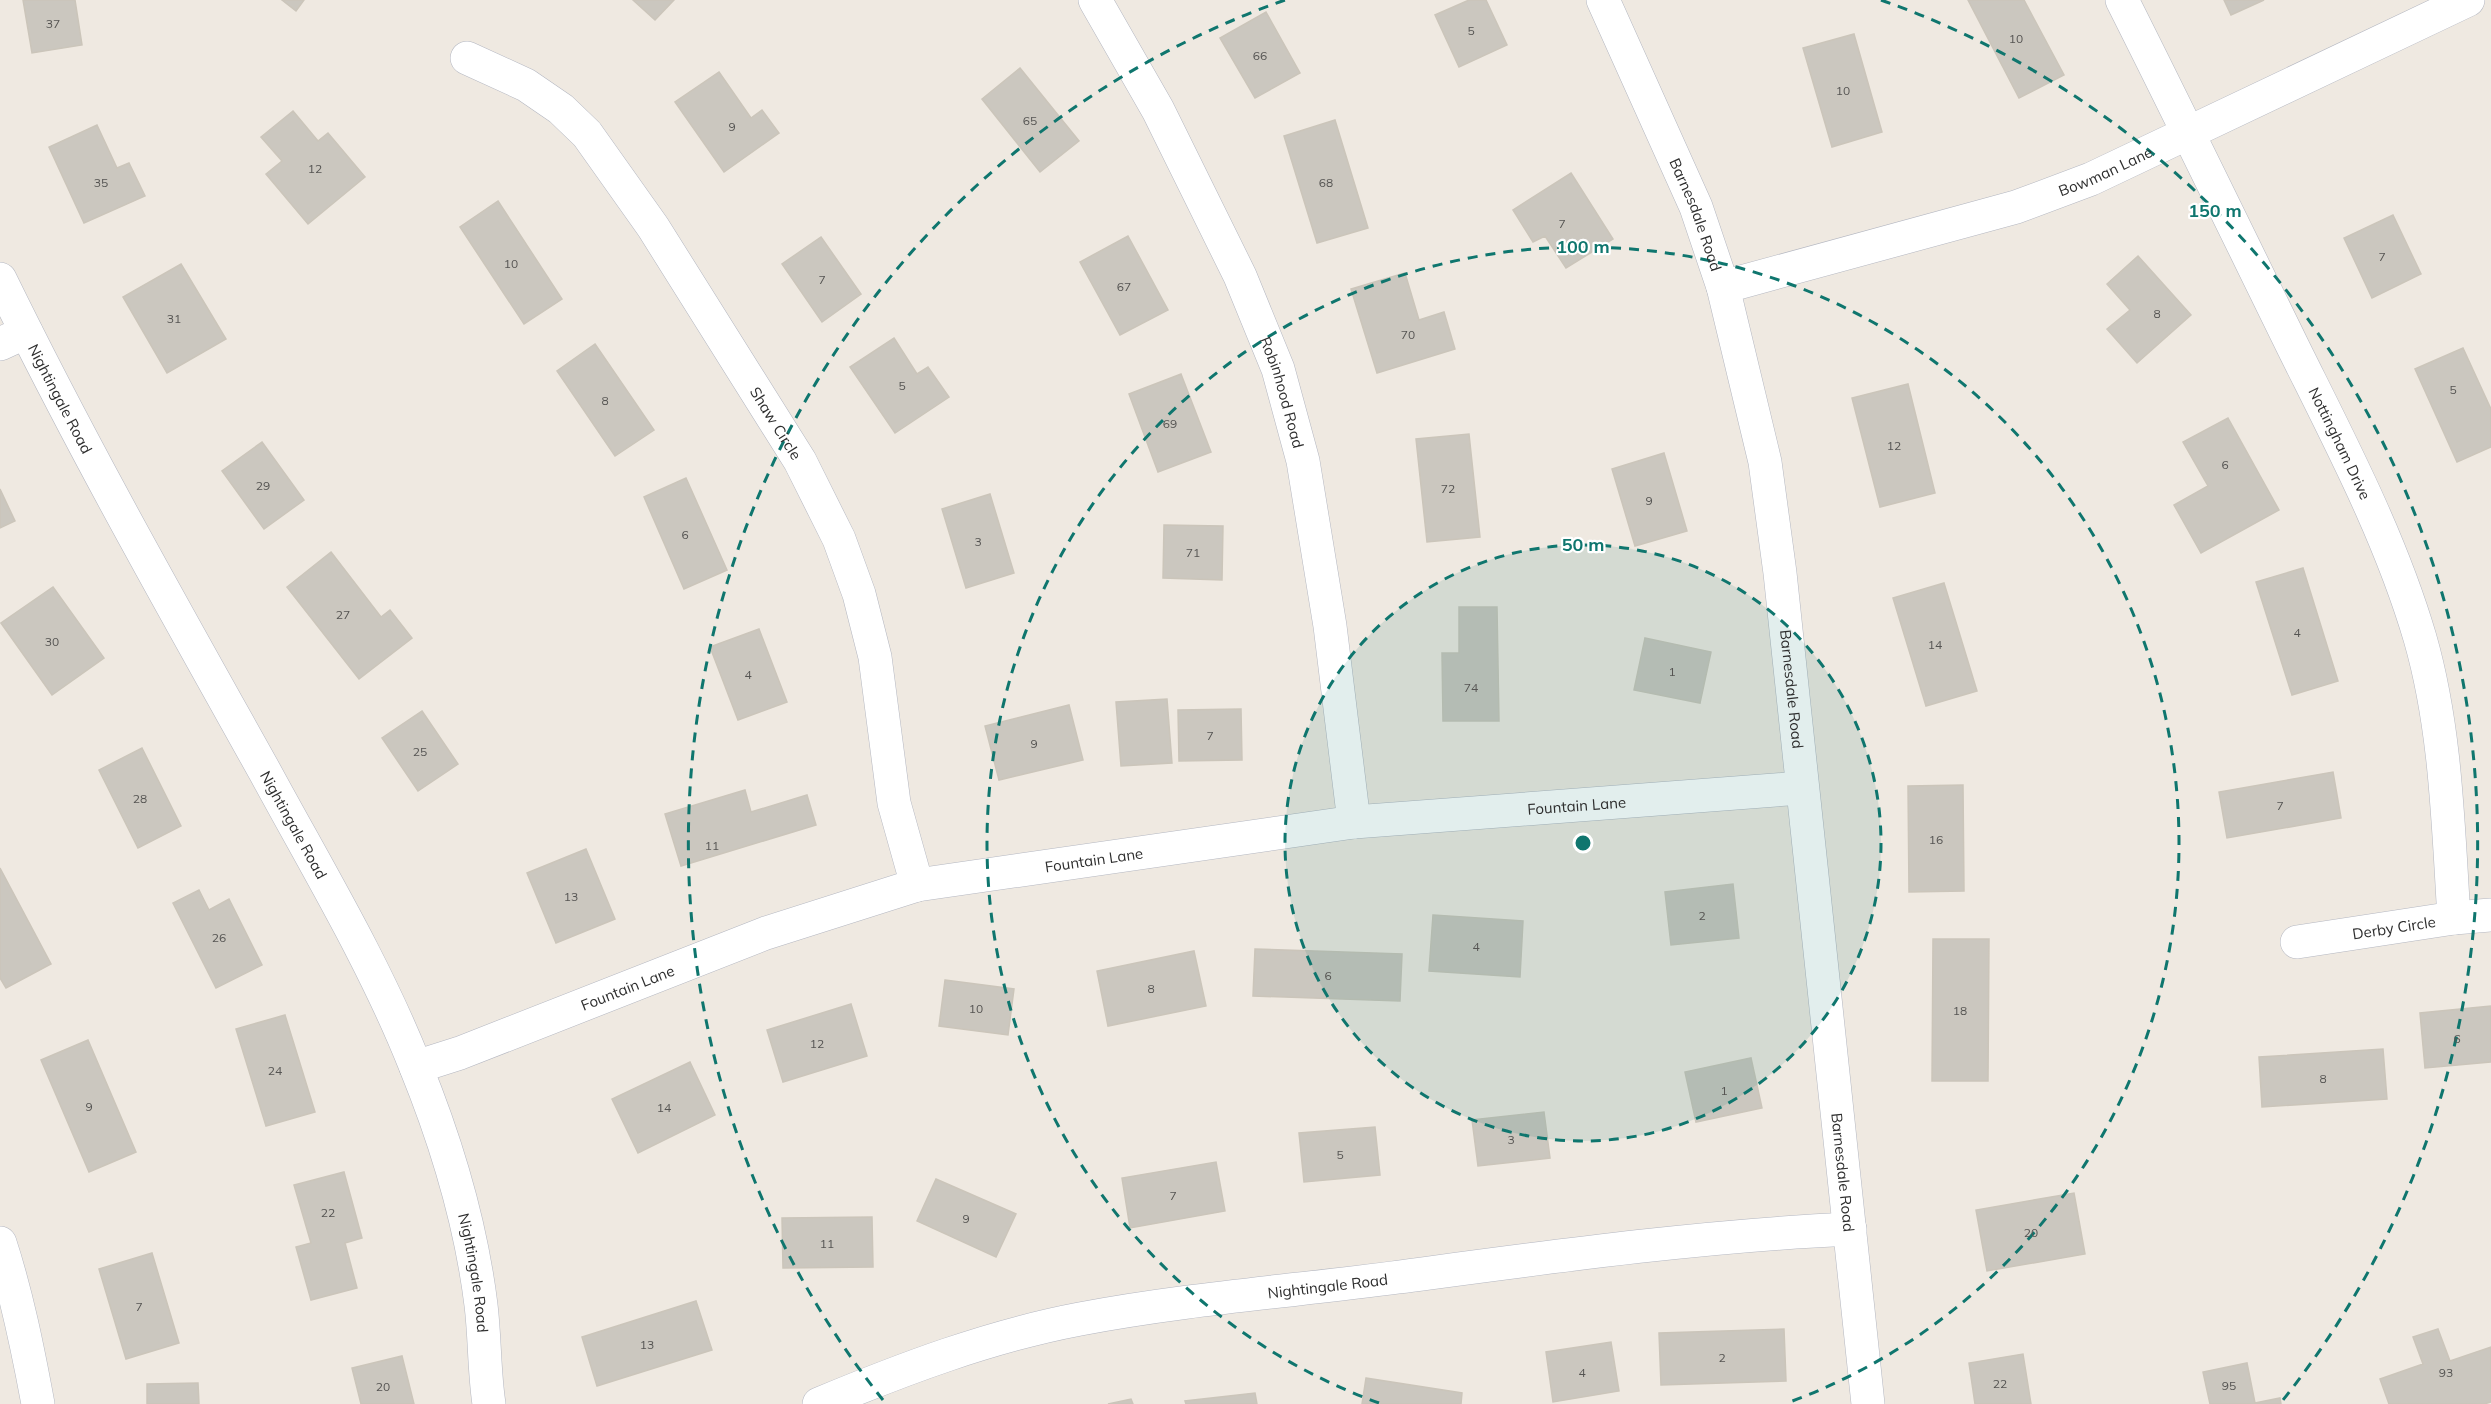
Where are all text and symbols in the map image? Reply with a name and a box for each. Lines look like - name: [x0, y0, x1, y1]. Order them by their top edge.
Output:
- house number: 37: [46, 16, 60, 31]
- house number: 5: [1467, 23, 1475, 38]
- house number: 10: [2009, 31, 2023, 46]
- house number: 66: [1253, 48, 1267, 63]
- house number: 10: [1836, 83, 1850, 98]
- house number: 65: [1023, 113, 1037, 128]
- house number: 9: [728, 119, 736, 134]
- street label: Bowman Lane: [2056, 142, 2155, 200]
- street label: Barnesdale Road: [1666, 155, 1726, 273]
- house number: 12: [308, 161, 322, 176]
- house number: 35: [94, 175, 108, 190]
- house number: 68: [1319, 175, 1333, 190]
- text: 150 m: [2188, 199, 2242, 222]
- house number: 7: [1558, 216, 1566, 231]
- text: 100 m: [1556, 235, 1610, 258]
- house number: 7: [2378, 249, 2386, 264]
- house number: 10: [504, 256, 518, 271]
- house number: 7: [818, 272, 826, 287]
- house number: 67: [1117, 279, 1131, 294]
- house number: 8: [2153, 306, 2161, 321]
- house number: 31: [167, 311, 181, 326]
- house number: 70: [1401, 327, 1415, 342]
- street label: Robinhood Road: [1256, 334, 1309, 450]
- street label: Nightingale Road: [24, 341, 97, 457]
- house number: 5: [898, 378, 906, 393]
- house number: 5: [2449, 382, 2457, 397]
- street label: Shaw Circle: [746, 383, 806, 463]
- street label: Nottingham Drive: [2305, 384, 2375, 502]
- house number: 8: [601, 393, 609, 408]
- house number: 69: [1163, 416, 1177, 431]
- house number: 12: [1887, 438, 1901, 453]
- house number: 6: [2221, 457, 2229, 472]
- house number: 29: [256, 478, 270, 493]
- house number: 72: [1441, 481, 1455, 496]
- house number: 9: [1645, 493, 1653, 508]
- house number: 6: [681, 527, 689, 542]
- text: 50 m: [1562, 533, 1604, 556]
- house number: 3: [974, 534, 982, 549]
- house number: 71: [1186, 545, 1200, 560]
- house number: 27: [336, 607, 350, 622]
- house number: 4: [2293, 625, 2301, 640]
- street label: Barnesdale Road: [1777, 629, 1808, 749]
- house number: 30: [45, 634, 59, 649]
- house number: 14: [1928, 637, 1942, 652]
- house number: 1: [1668, 664, 1676, 679]
- house number: 4: [744, 667, 752, 682]
- house number: 74: [1464, 680, 1478, 695]
- house number: 7: [1206, 728, 1214, 743]
- house number: 9: [1030, 736, 1038, 751]
- house number: 25: [413, 744, 427, 759]
- street label: Nightingale Road: [257, 767, 332, 882]
- house number: 28: [133, 791, 147, 806]
- street label: Fountain Lane: [1526, 792, 1627, 818]
- house number: 7: [2276, 798, 2284, 813]
- house number: 16: [1929, 832, 1943, 847]
- centre of rings: [1573, 833, 1593, 853]
- house number: 11: [705, 838, 719, 853]
- street label: Fountain Lane: [1044, 843, 1144, 876]
- house number: 13: [564, 889, 578, 904]
- house number: 2: [1698, 908, 1706, 923]
- street label: Derby Circle: [2351, 911, 2437, 943]
- house number: 26: [212, 930, 226, 945]
- house number: 4: [1472, 939, 1480, 954]
- street label: Fountain Lane: [578, 960, 677, 1014]
- house number: 6: [1324, 968, 1332, 983]
- house number: 8: [1147, 981, 1155, 996]
- house number: 10: [969, 1001, 983, 1016]
- house number: 18: [1953, 1003, 1967, 1018]
- house number: 6: [2453, 1031, 2461, 1046]
- house number: 12: [810, 1036, 824, 1051]
- house number: 24: [268, 1063, 282, 1078]
- house number: 8: [2319, 1071, 2327, 1086]
- house number: 1: [1720, 1083, 1728, 1098]
- house number: 9: [85, 1099, 93, 1114]
- house number: 14: [657, 1100, 671, 1115]
- street label: Barnesdale Road: [1828, 1112, 1859, 1233]
- house number: 3: [1507, 1132, 1515, 1147]
- house number: 5: [1336, 1147, 1344, 1162]
- house number: 7: [1169, 1188, 1177, 1203]
- house number: 22: [321, 1205, 335, 1220]
- street label: Nightingale Road: [455, 1211, 493, 1333]
- house number: 9: [962, 1211, 970, 1226]
- house number: 20: [2024, 1225, 2038, 1240]
- house number: 11: [820, 1236, 834, 1251]
- street label: Nightingale Road: [1267, 1269, 1389, 1302]
- house number: 7: [135, 1299, 143, 1314]
- house number: 13: [640, 1337, 654, 1352]
- house number: 2: [1718, 1350, 1726, 1365]
- house number: 4: [1578, 1365, 1586, 1380]
- house number: 93: [2439, 1365, 2453, 1380]
- house number: 22: [1993, 1376, 2007, 1391]
- house number: 95: [2222, 1378, 2236, 1393]
- house number: 20: [376, 1379, 390, 1394]

